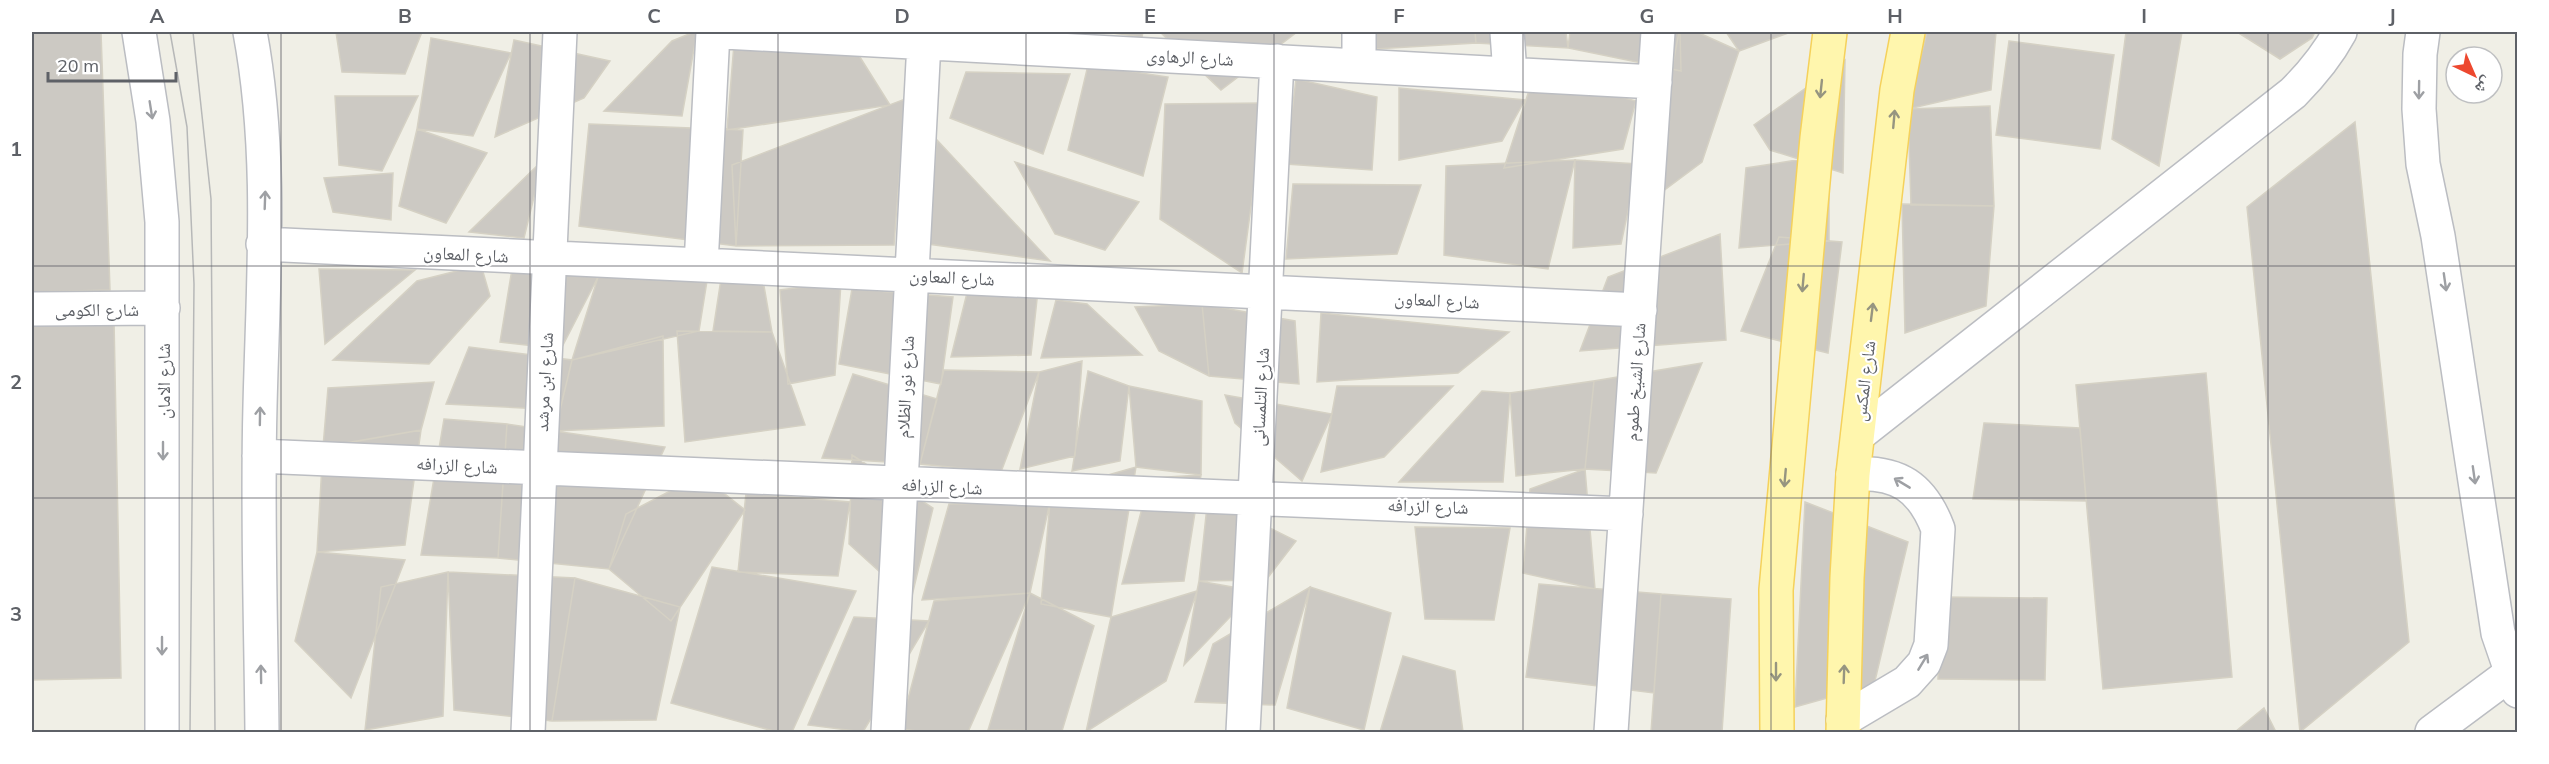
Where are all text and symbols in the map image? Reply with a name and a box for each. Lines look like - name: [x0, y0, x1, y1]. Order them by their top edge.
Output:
- text: A: [150, 3, 165, 28]
- text: B: [398, 3, 412, 28]
- text: C: [647, 3, 661, 28]
- text: D: [894, 3, 910, 28]
- text: E: [1144, 3, 1156, 28]
- text: F: [1393, 3, 1405, 28]
- text: G: [1640, 3, 1654, 28]
- text: H: [1887, 3, 1903, 28]
- text: I: [2141, 3, 2147, 28]
- text: J: [2388, 3, 2396, 28]
- street label: شارع الرهاوى: [1146, 43, 1234, 71]
- scale bar: [48, 45, 176, 83]
- north arrow: [2444, 45, 2504, 105]
- text: 20 m: [57, 54, 99, 77]
- text: ش: [2471, 73, 2497, 99]
- one-way arrow: [1815, 79, 1826, 99]
- one-way arrow: [2413, 79, 2425, 99]
- one-way arrow: [146, 100, 157, 119]
- one-way arrow: [1889, 109, 1900, 129]
- text: 1: [10, 136, 22, 161]
- one-way arrow: [259, 191, 271, 211]
- street label: شارع المعاون: [423, 240, 509, 268]
- street label: شارع المعاون: [909, 263, 995, 291]
- one-way arrow: [2440, 272, 2451, 292]
- one-way arrow: [1797, 273, 1808, 293]
- street label: شارع المعاون: [1394, 286, 1480, 314]
- street label: شارع الكومى: [55, 298, 139, 321]
- one-way arrow: [1867, 303, 1878, 323]
- street label: شارع الشيخ طموم: [1619, 322, 1652, 442]
- street label: شارع ابن مرشد: [530, 332, 558, 432]
- street label: شارع نور الظلام: [891, 335, 920, 439]
- street label: شارع المكس: [1848, 339, 1880, 423]
- street label: شارع الامان: [152, 343, 175, 419]
- street label: شارع التلمسانى: [1246, 347, 1274, 447]
- text: 2: [10, 369, 22, 394]
- one-way arrow: [254, 407, 265, 427]
- one-way arrow: [157, 441, 169, 461]
- street label: شارع الزرافه: [416, 451, 498, 479]
- one-way arrow: [2469, 465, 2480, 485]
- one-way arrow: [1779, 467, 1790, 487]
- street label: شارع الزرافه: [901, 472, 983, 500]
- one-way arrow: [1894, 476, 1911, 488]
- street label: شارع الزرافه: [1387, 493, 1469, 519]
- text: 3: [10, 601, 22, 626]
- one-way arrow: [156, 636, 168, 656]
- one-way arrow: [1916, 653, 1929, 670]
- one-way arrow: [1770, 662, 1782, 682]
- one-way arrow: [255, 665, 267, 685]
- one-way arrow: [1838, 665, 1850, 685]

